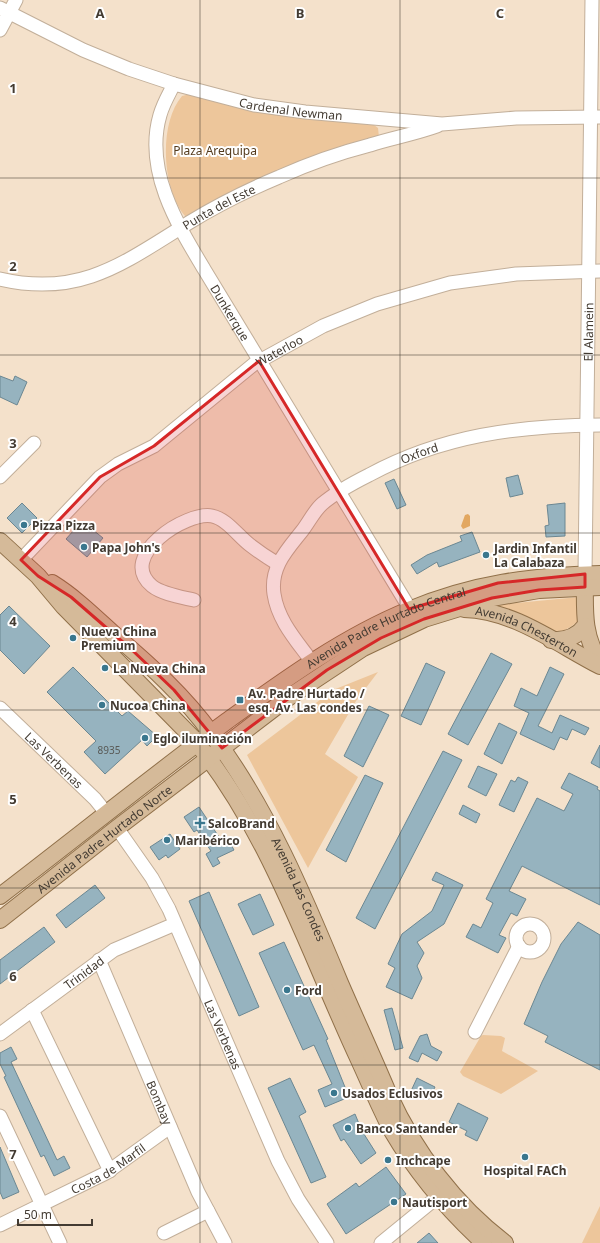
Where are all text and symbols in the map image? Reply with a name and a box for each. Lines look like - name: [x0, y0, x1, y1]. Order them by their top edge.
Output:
- text: A: [96, 4, 105, 22]
- text: B: [296, 4, 304, 22]
- text: C: [496, 4, 504, 22]
- text: 1: [9, 79, 17, 97]
- street label: Cardenal Newman: [237, 93, 343, 124]
- park label: Plaza Arequipa: [173, 142, 257, 159]
- street label: Punta del Este: [179, 180, 258, 233]
- text: 2: [9, 257, 17, 275]
- street label: Dunkerque: [207, 281, 254, 344]
- street label: El Alamein: [579, 302, 597, 362]
- street label: Waterloo: [252, 330, 306, 370]
- text: 3: [9, 434, 17, 452]
- street label: Oxford: [398, 438, 440, 467]
- place label: Pizza Pizza: [32, 517, 95, 534]
- marker: Pizza Pizza: [19, 520, 29, 530]
- place label: Papa John's: [92, 539, 160, 556]
- place label: Jardin Infantil La Calabaza: [493, 540, 577, 571]
- marker: Papa John's: [79, 542, 89, 552]
- marker: Jardin Infantil La Calabaza: [481, 550, 491, 560]
- street label: Avenida Padre Hurtado Central: [303, 583, 467, 672]
- street label: Avenida Chesterton: [474, 601, 581, 661]
- text: 4: [9, 612, 17, 630]
- place label: Nueva China Premium: [81, 623, 157, 654]
- marker: Nueva China Premium: [68, 633, 78, 643]
- place label: La Nueva China: [113, 660, 206, 677]
- marker: La Nueva China: [100, 663, 110, 673]
- place label: Av. Padre Hurtado / esq. Av. Las condes: [248, 685, 365, 716]
- marker: Av. Padre Hurtado / esq. Av. Las condes: [235, 695, 245, 705]
- place label: Nucoa China: [110, 697, 186, 714]
- marker: Nucoa China: [97, 700, 107, 710]
- street label: Las Verbenas: [21, 728, 87, 792]
- place label: Eglo iluminación: [153, 730, 252, 747]
- marker: Eglo iluminación: [140, 733, 150, 743]
- house number: 8935: [98, 743, 121, 757]
- street label: Avenida Padre Hurtado Norte: [33, 781, 175, 897]
- text: 5: [9, 790, 17, 808]
- place label: SalcoBrand: [208, 815, 275, 832]
- marker: SalcoBrand: [195, 818, 205, 828]
- place label: Maribérico: [175, 832, 240, 849]
- street label: Avenida Las Condes: [268, 834, 330, 944]
- marker: Maribérico: [162, 835, 172, 845]
- street label: Trinidad: [60, 952, 107, 993]
- text: 6: [9, 967, 17, 985]
- place label: Ford: [295, 982, 322, 999]
- marker: Ford: [282, 985, 292, 995]
- street label: Las Verbenas: [201, 997, 246, 1072]
- street label: Bombay: [143, 1078, 177, 1128]
- place label: Usados Eclusivos: [342, 1085, 443, 1102]
- marker: Usados Eclusivos: [329, 1088, 339, 1098]
- place label: Banco Santander: [356, 1120, 458, 1137]
- marker: Banco Santander: [343, 1123, 353, 1133]
- street label: Costa de Marfil: [68, 1139, 149, 1198]
- text: 7: [9, 1145, 17, 1163]
- place label: Inchcape: [396, 1152, 451, 1169]
- marker: Hospital FACh: [520, 1152, 530, 1162]
- marker: Inchcape: [383, 1155, 393, 1165]
- place label: Hospital FACh: [484, 1162, 566, 1179]
- place label: Nautisport: [402, 1194, 467, 1211]
- marker: Nautisport: [389, 1197, 399, 1207]
- scale bar: [18, 1201, 92, 1227]
- text: 50 m: [24, 1206, 52, 1223]

